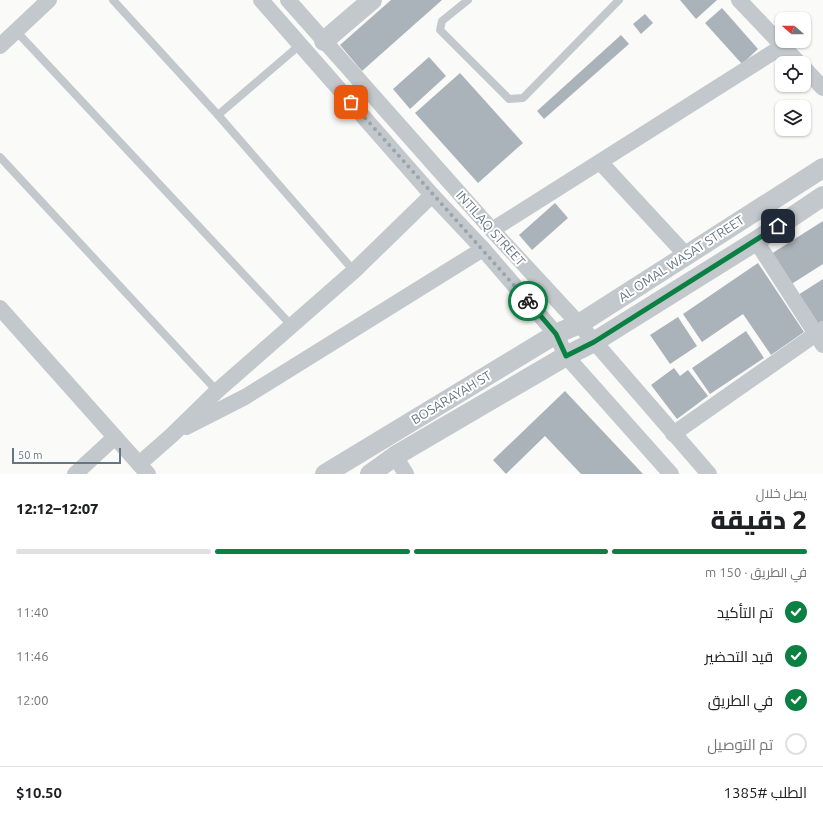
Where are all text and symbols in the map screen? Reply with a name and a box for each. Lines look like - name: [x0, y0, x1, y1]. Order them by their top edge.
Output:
- north arrow: [775, 12, 811, 48]
- map controls: [775, 12, 811, 136]
- button: locate: [775, 56, 811, 92]
- pin: [334, 85, 368, 119]
- icon: bag: [340, 91, 362, 113]
- button: layers: [775, 100, 811, 136]
- street label: INTILAQ STREET: [453, 188, 528, 269]
- pin: [761, 209, 795, 243]
- street label: AL OMAL WASAT STREET: [616, 212, 746, 304]
- icon: home: [767, 215, 789, 237]
- courier: [508, 281, 548, 321]
- icon: bike: [517, 290, 539, 312]
- street label: BOSARAYAH ST: [409, 368, 493, 426]
- scale bar: [12, 446, 121, 465]
- text: 50 m: [18, 449, 42, 461]
- text: يصل خلال: [756, 486, 807, 500]
- text: 12:07–12:12: [16, 500, 99, 517]
- text: 2 دقيقة: [711, 505, 807, 534]
- text: في الطريق · 150 m: [705, 565, 807, 579]
- icon: check: [785, 601, 807, 623]
- text: تم التأكيد: [717, 604, 773, 621]
- text: 11:40: [16, 605, 49, 619]
- icon: check: [785, 645, 807, 667]
- text: قيد التحضير: [705, 648, 773, 665]
- text: 11:46: [16, 649, 49, 663]
- icon: check: [785, 689, 807, 711]
- text: في الطريق: [708, 692, 773, 709]
- text: 12:00: [16, 693, 49, 707]
- text: تم التوصيل: [707, 736, 773, 753]
- text: $10.50: [16, 784, 62, 801]
- text: الطلب #1385: [724, 784, 807, 801]

